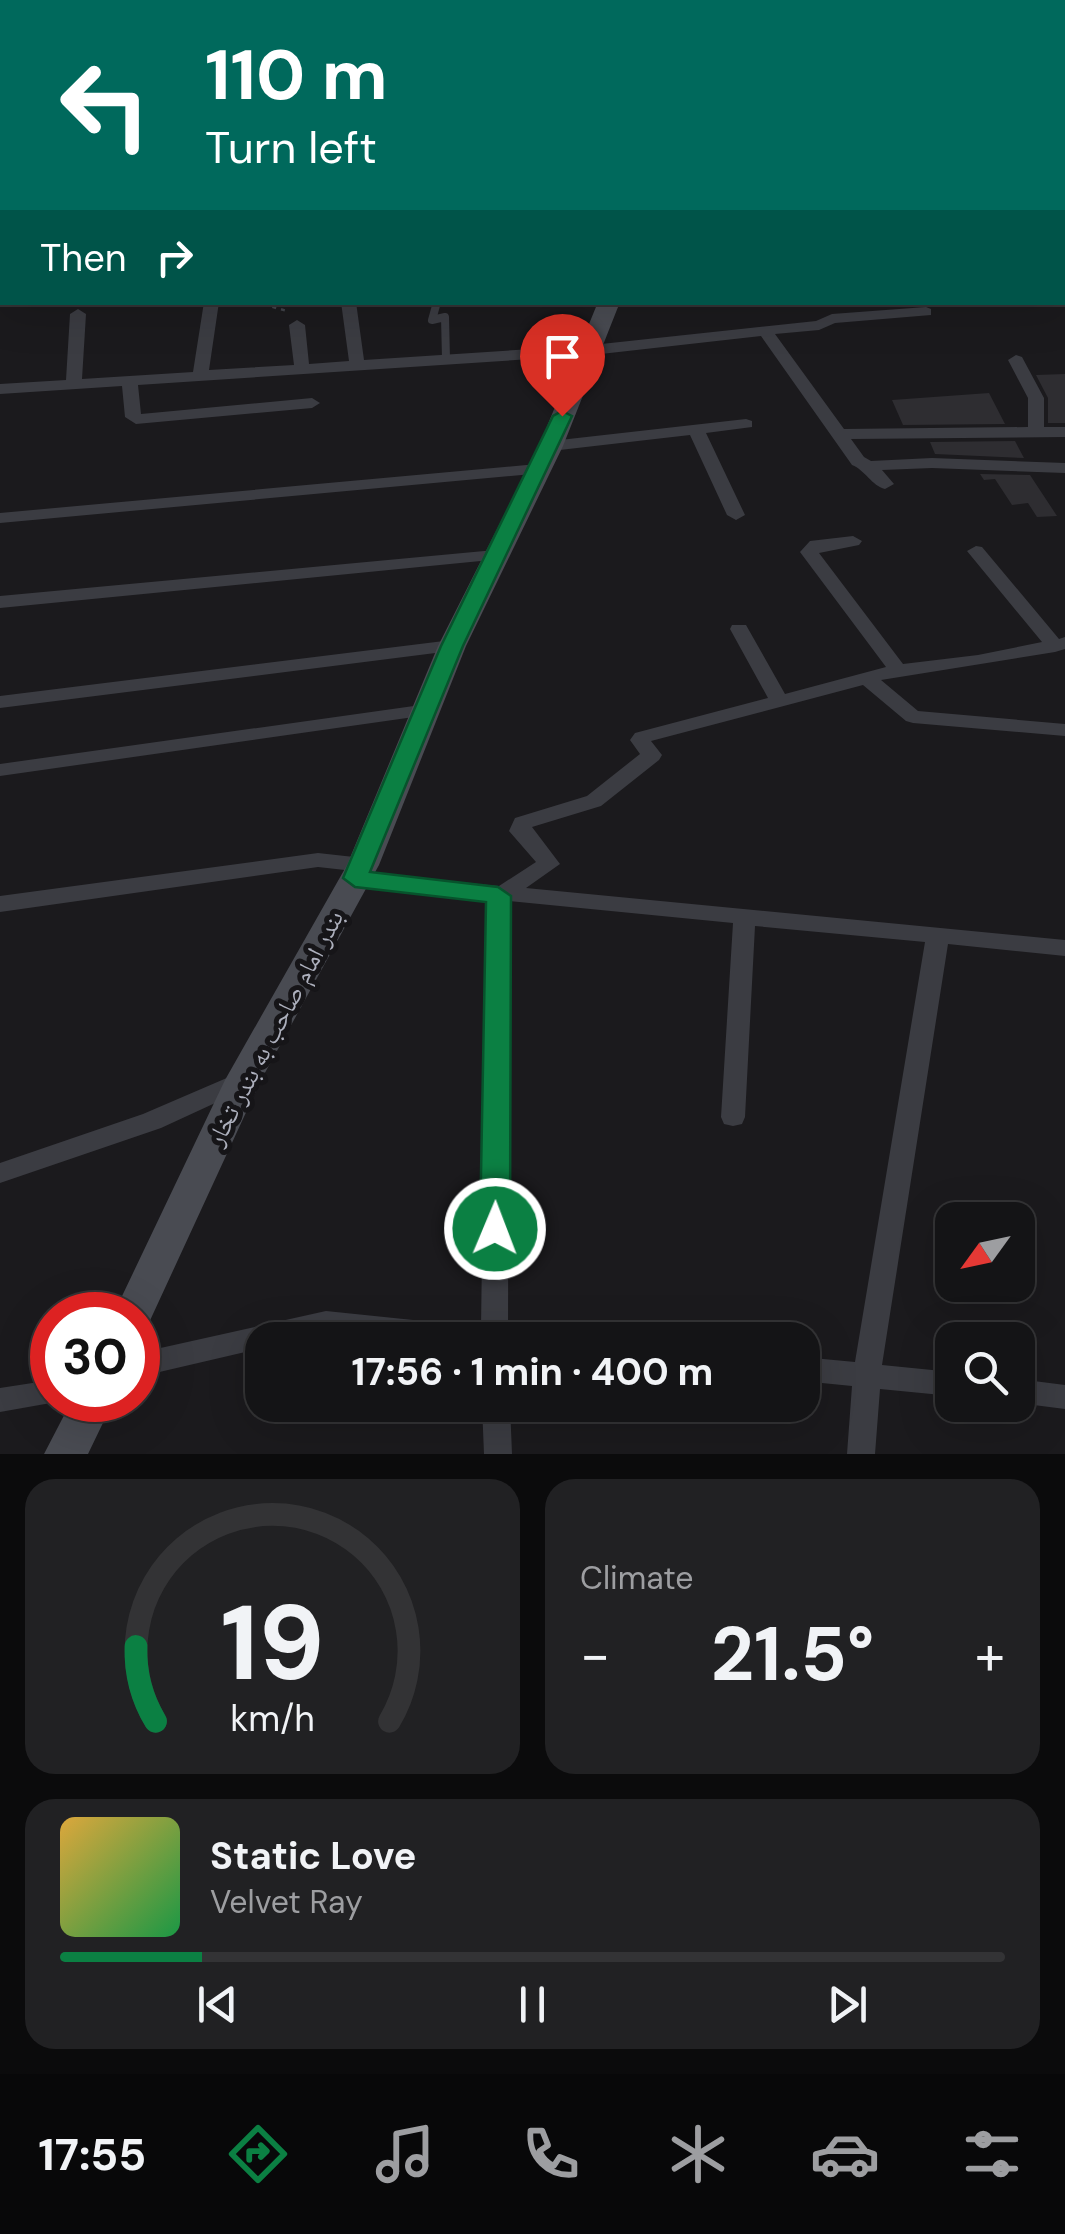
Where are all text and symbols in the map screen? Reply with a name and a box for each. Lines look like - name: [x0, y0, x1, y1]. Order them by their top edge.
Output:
- text: 110 m: [205, 30, 388, 121]
- icon: left: [40, 40, 170, 170]
- text: Turn left: [205, 118, 377, 177]
- icon: right: [147, 230, 202, 285]
- text: Then: [40, 233, 127, 283]
- pin: [520, 314, 605, 417]
- icon: arrive: [535, 329, 590, 384]
- street label: بندر امام صاحب به بندر تخار: [198, 905, 351, 1152]
- position arrow: [443, 1177, 547, 1281]
- north arrow: [935, 1202, 1035, 1302]
- map controls: [935, 1202, 1035, 1422]
- speed limit sign: 30: [30, 1292, 160, 1422]
- button: search: [935, 1322, 1035, 1422]
- text: 17:56 · 1 min · 400 m: [352, 1347, 713, 1397]
- text: Climate: [580, 1557, 694, 1599]
- text: 19: [221, 1576, 324, 1711]
- text: 21.5°: [711, 1606, 874, 1703]
- text: −: [580, 1619, 610, 1691]
- text: +: [975, 1619, 1005, 1691]
- text: km/h: [230, 1696, 315, 1742]
- text: Static Love: [210, 1831, 416, 1881]
- text: Velvet Ray: [210, 1881, 363, 1923]
- icon: previous: [190, 1977, 245, 2032]
- icon: pause: [505, 1977, 560, 2032]
- icon: next: [820, 1977, 875, 2032]
- icon: directions: [223, 2119, 293, 2189]
- icon: music: [370, 2119, 440, 2189]
- icon: phone: [516, 2119, 586, 2189]
- icon: climate: [663, 2119, 733, 2189]
- icon: car: [810, 2119, 880, 2189]
- icon: filters: [957, 2119, 1027, 2189]
- text: 17:55: [38, 2125, 146, 2184]

